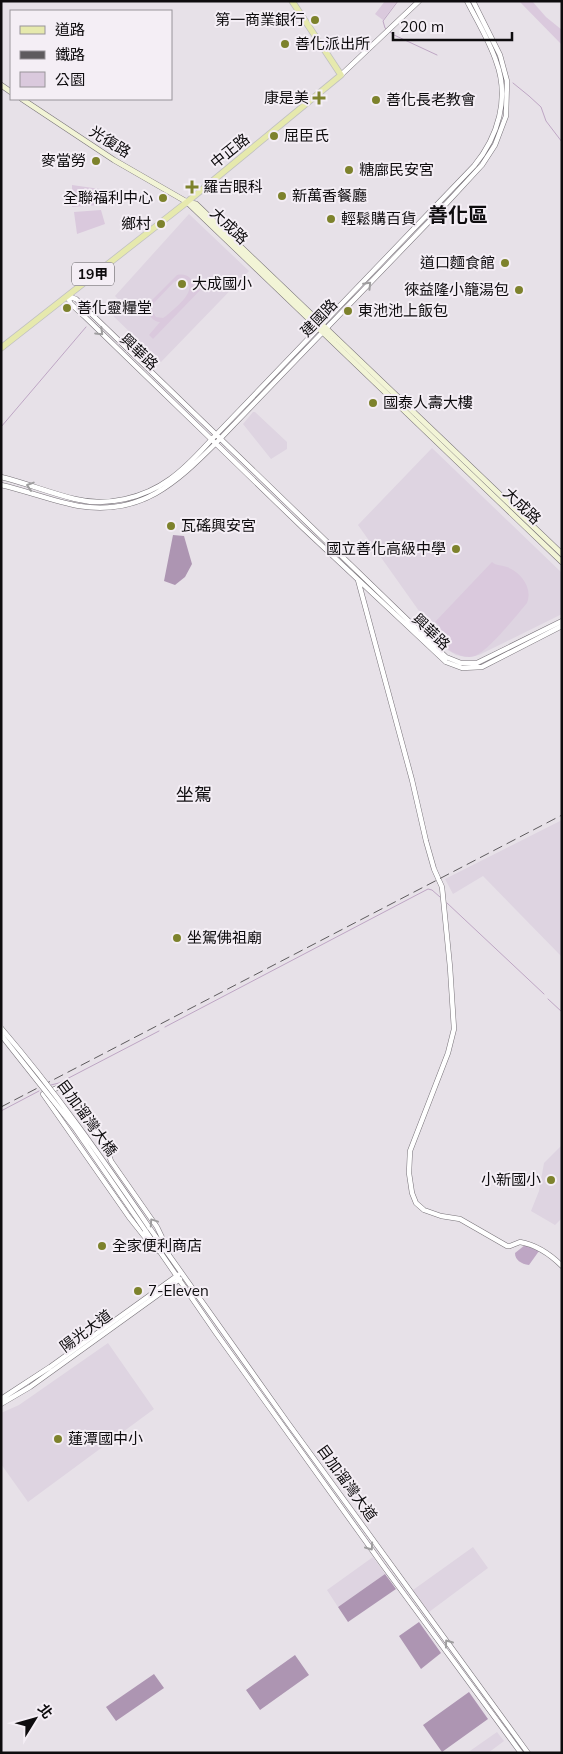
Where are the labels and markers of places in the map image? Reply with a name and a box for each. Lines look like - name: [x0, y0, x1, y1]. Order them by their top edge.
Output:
- place label: 第一商業銀行: [215, 10, 305, 29]
- marker: 第一商業銀行: [309, 14, 321, 26]
- place label: 善化派出所: [295, 34, 370, 53]
- marker: 善化派出所: [279, 38, 291, 50]
- place label: 康是美: [264, 88, 309, 107]
- place label: 善化長老教會: [386, 90, 476, 109]
- marker: 康是美: [313, 92, 325, 104]
- marker: 善化長老教會: [370, 94, 382, 106]
- place label: 屈臣氏: [284, 126, 329, 145]
- marker: 屈臣氏: [268, 130, 280, 142]
- place label: 麥當勞: [41, 151, 86, 170]
- marker: 麥當勞: [90, 155, 102, 167]
- place label: 糖廍民安宮: [359, 160, 434, 179]
- marker: 糖廍民安宮: [343, 164, 355, 176]
- place label: 羅吉眼科: [203, 177, 263, 196]
- marker: 羅吉眼科: [185, 180, 199, 194]
- place label: 新萬香餐廳: [292, 186, 367, 205]
- place label: 全聯福利中心: [63, 188, 153, 207]
- marker: 新萬香餐廳: [276, 190, 288, 202]
- marker: 全聯福利中心: [157, 192, 169, 204]
- place label: 輕鬆購百貨: [341, 209, 416, 228]
- marker: 輕鬆購百貨: [325, 213, 337, 225]
- place label: 鄉村: [121, 214, 151, 233]
- marker: 鄉村: [155, 218, 167, 230]
- place label: 道口麵食館: [420, 253, 495, 272]
- marker: 道口麵食館: [499, 257, 511, 269]
- place label: 大成國小: [192, 274, 252, 293]
- marker: 大成國小: [176, 278, 188, 290]
- place label: 徠益隆小籠湯包: [404, 280, 509, 299]
- marker: 徠益隆小籠湯包: [513, 284, 525, 296]
- place label: 善化靈糧堂: [77, 298, 152, 317]
- place label: 東池池上飯包: [358, 301, 448, 320]
- marker: 善化靈糧堂: [61, 302, 73, 314]
- marker: 東池池上飯包: [342, 305, 354, 317]
- place label: 國泰人壽大樓: [383, 393, 473, 412]
- marker: 國泰人壽大樓: [367, 397, 379, 409]
- place label: 瓦磘興安宮: [181, 516, 256, 535]
- marker: 瓦磘興安宮: [165, 520, 177, 532]
- place label: 國立善化高級中學: [326, 539, 446, 558]
- marker: 國立善化高級中學: [450, 543, 462, 555]
- place label: 坐駕佛祖廟: [187, 928, 262, 947]
- marker: 坐駕佛祖廟: [171, 932, 183, 944]
- place label: 小新國小: [481, 1170, 541, 1189]
- marker: 小新國小: [545, 1174, 557, 1186]
- place label: 全家便利商店: [112, 1236, 202, 1255]
- marker: 全家便利商店: [96, 1240, 108, 1252]
- place label: 7-Eleven: [148, 1281, 209, 1300]
- marker: 7-Eleven: [132, 1285, 144, 1297]
- place label: 蓮潭國中小: [68, 1429, 143, 1448]
- marker: 蓮潭國中小: [52, 1433, 64, 1445]

